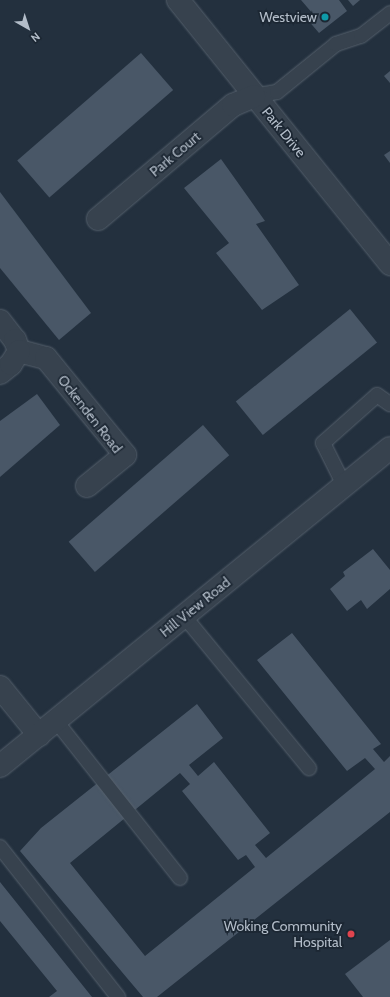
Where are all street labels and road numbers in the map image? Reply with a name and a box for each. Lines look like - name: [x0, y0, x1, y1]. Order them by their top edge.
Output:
- street label: Park Drive: [259, 103, 309, 161]
- street label: Park Court: [146, 128, 204, 180]
- street label: Ockenden Road: [54, 372, 126, 456]
- street label: Hill View Road: [157, 574, 233, 640]

